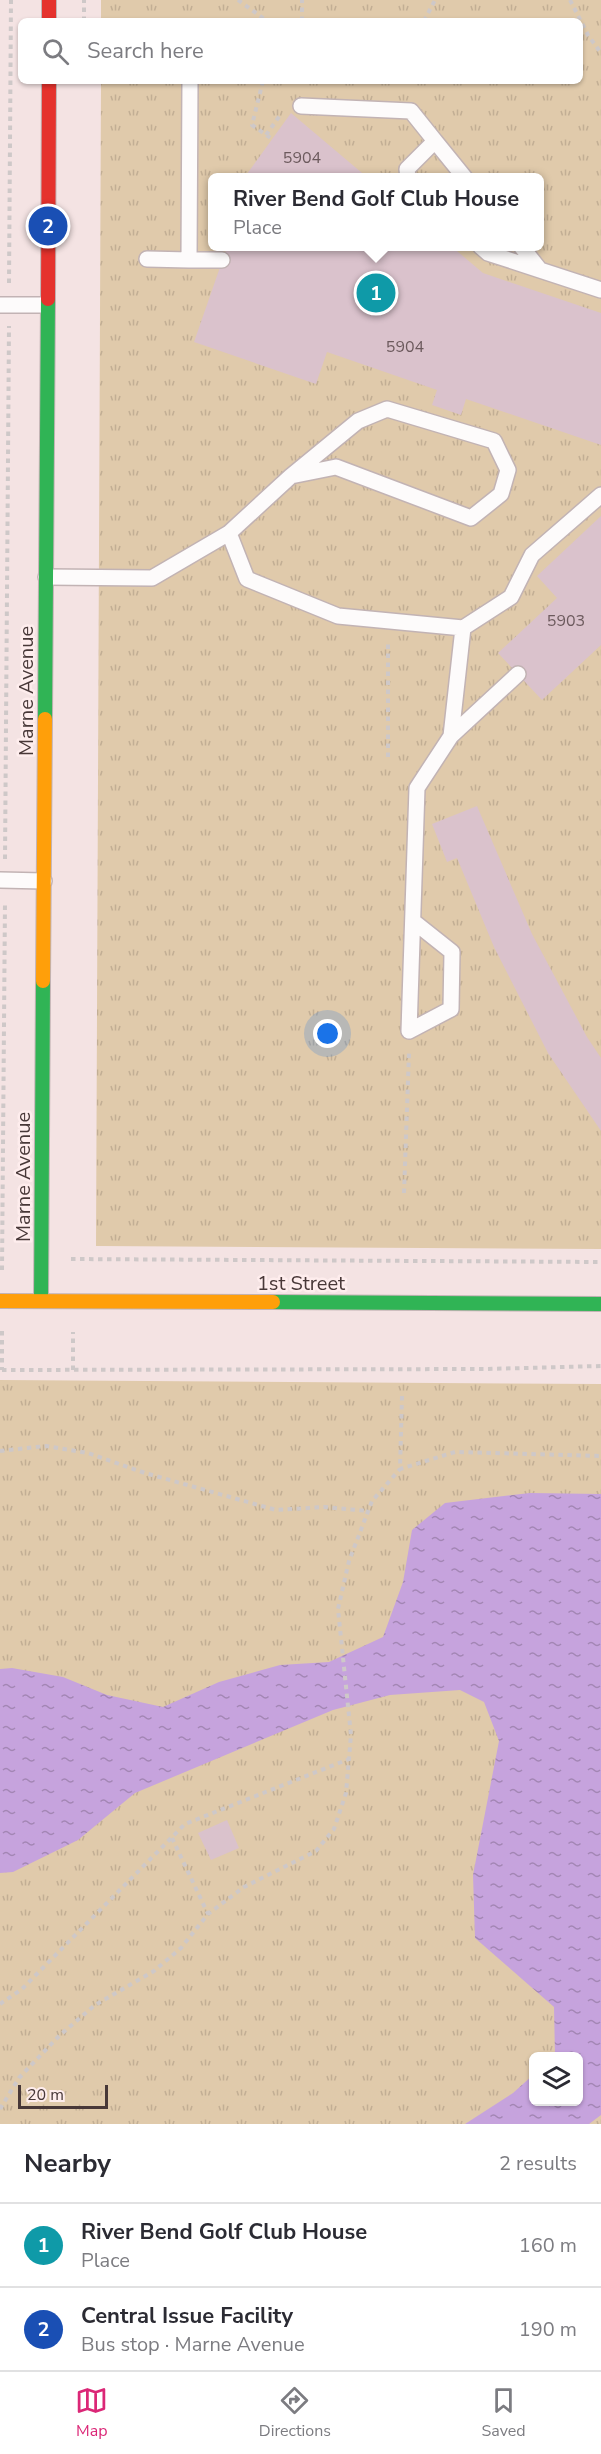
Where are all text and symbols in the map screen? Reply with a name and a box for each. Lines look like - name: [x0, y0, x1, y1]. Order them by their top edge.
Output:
- search box: [18, 18, 583, 84]
- icon: search: [39, 35, 72, 68]
- text: Search here: [87, 36, 204, 66]
- house number: 5904: [283, 147, 322, 169]
- popup: [208, 173, 544, 251]
- text: River Bend Golf Club House: [233, 184, 519, 214]
- pin: 2: [28, 204, 68, 248]
- text: Place: [233, 214, 282, 241]
- pin: 1: [356, 270, 395, 316]
- house number: 5904: [386, 336, 425, 358]
- house number: 5903: [547, 610, 585, 632]
- street label: Marne Avenue: [13, 626, 40, 756]
- your location: [313, 1019, 342, 1048]
- street label: Marne Avenue: [10, 1112, 37, 1242]
- street label: 1st Street: [257, 1270, 346, 1297]
- map controls: [529, 2052, 583, 2106]
- button: layers: [529, 2052, 583, 2106]
- scale bar: [18, 2082, 108, 2110]
- text: 20 m: [27, 2084, 64, 2106]
- text: Nearby: [24, 2146, 111, 2181]
- text: 2 results: [499, 2150, 577, 2177]
- text: River Bend Golf Club House: [81, 2217, 367, 2247]
- text: 1: [38, 2232, 50, 2259]
- text: 160 m: [519, 2232, 577, 2259]
- text: Place: [81, 2247, 130, 2274]
- text: Central Issue Facility: [81, 2301, 293, 2331]
- text: 2: [38, 2316, 50, 2343]
- text: 190 m: [519, 2316, 577, 2343]
- text: Bus stop · Marne Avenue: [81, 2331, 305, 2358]
- tab: Map: [75, 2384, 108, 2442]
- tab: Directions: [259, 2384, 331, 2442]
- tab: Saved: [482, 2384, 526, 2442]

